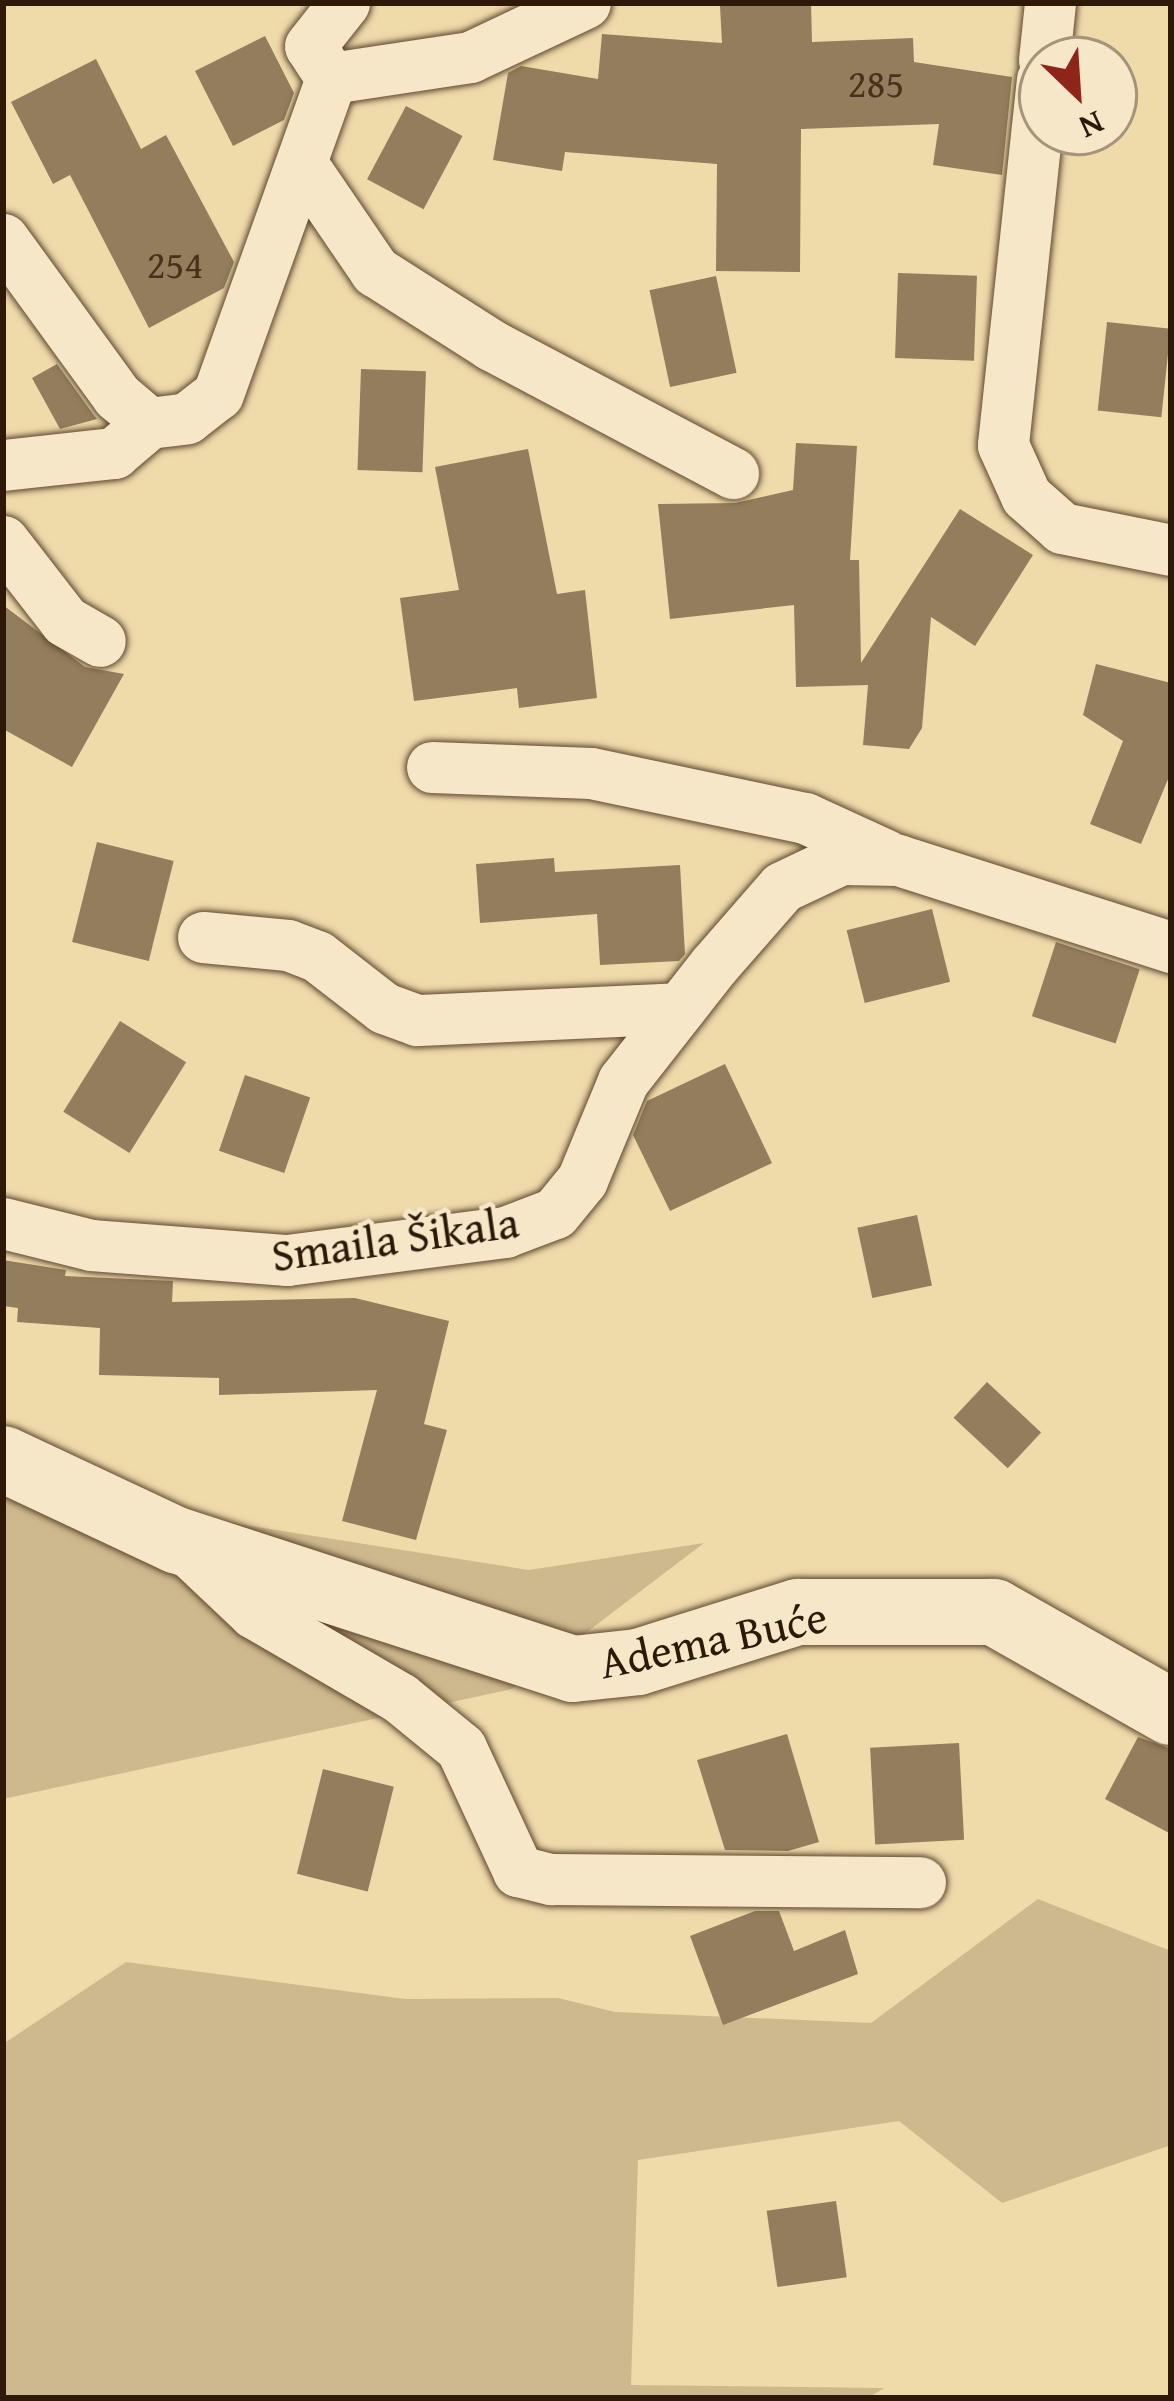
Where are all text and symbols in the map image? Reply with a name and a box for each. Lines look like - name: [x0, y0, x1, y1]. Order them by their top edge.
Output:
- north arrow: [1018, 36, 1138, 156]
- house number: 285: [848, 60, 904, 106]
- text: N: [1072, 99, 1112, 152]
- house number: 254: [147, 241, 203, 287]
- street label: Smaila Šikala: [268, 1194, 522, 1282]
- street label: Adema Buće: [594, 1589, 832, 1689]

